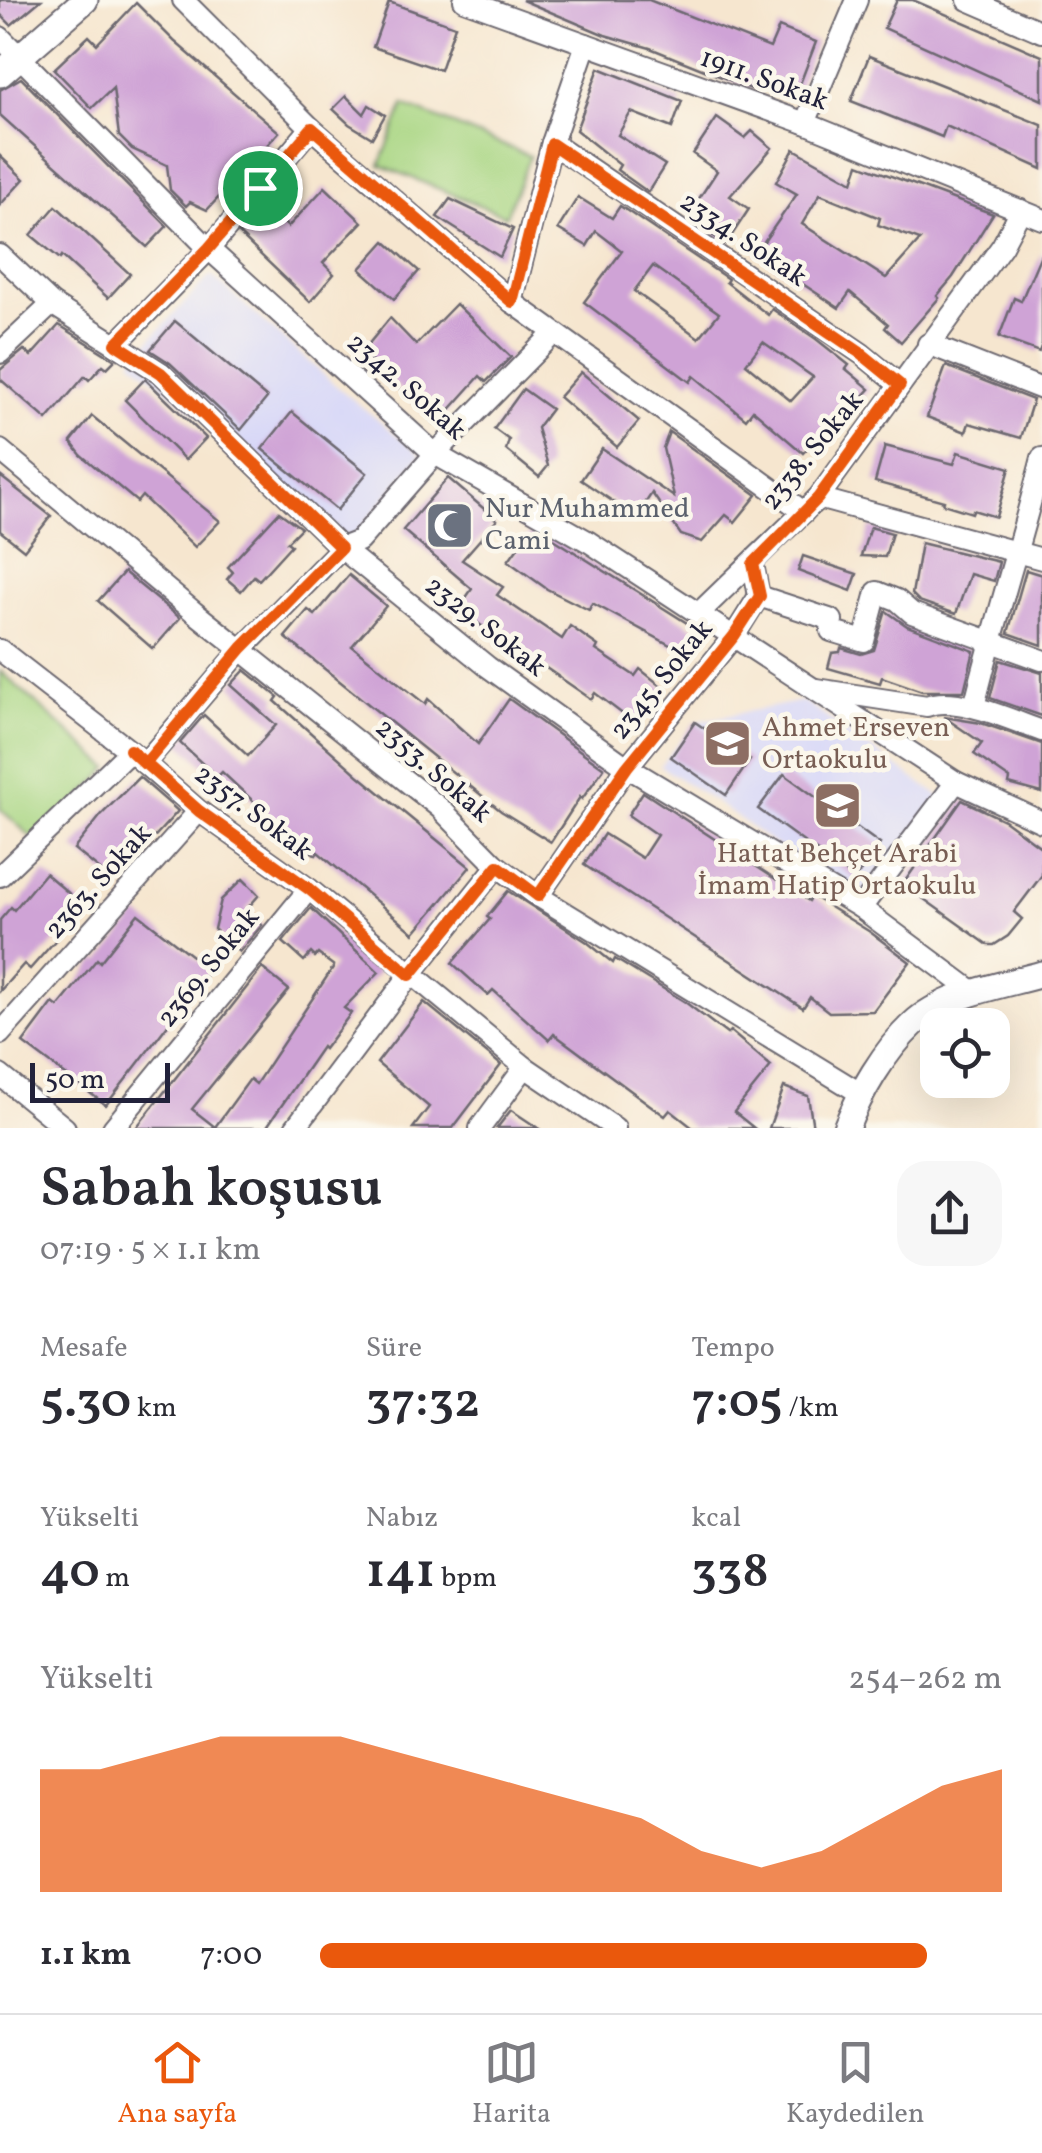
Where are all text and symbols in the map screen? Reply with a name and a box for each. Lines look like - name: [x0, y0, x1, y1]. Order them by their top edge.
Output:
- street label: 1911. Sokak: [694, 39, 834, 121]
- pin: [218, 146, 303, 231]
- icon: arrive: [233, 161, 288, 216]
- street label: 2334. Sokak: [671, 183, 815, 297]
- street label: 2342. Sokak: [338, 324, 474, 450]
- street label: 2338. Sokak: [753, 383, 873, 519]
- place label: Nur Muhammed Cami: [485, 490, 689, 561]
- mosque icon: Nur Muhammed Cami: [424, 499, 476, 551]
- street label: 2329. Sokak: [416, 567, 554, 687]
- street label: 2345. Sokak: [601, 612, 723, 748]
- street label: 2353. Sokak: [366, 709, 500, 833]
- place label: Ahmet Erseven Ortaokulu: [762, 709, 950, 780]
- school or university icon: Ahmet Erseven Ortaokulu: [701, 718, 753, 770]
- street label: 2357. Sokak: [186, 755, 320, 871]
- school or university icon: Hattat Behçet Arabi İmam Hatip Ortaokulu: [811, 780, 863, 832]
- street label: 2363. Sokak: [37, 816, 161, 948]
- place label: Hattat Behçet Arabi İmam Hatip Ortaokulu: [697, 835, 977, 906]
- street label: 2369. Sokak: [149, 900, 269, 1036]
- map controls: [920, 1008, 1010, 1098]
- button: locate: [920, 1008, 1010, 1098]
- scale bar: [30, 1058, 170, 1102]
- text: 50 m: [45, 1061, 105, 1100]
- text: Sabah koşusu: [40, 1153, 383, 1229]
- button: share: [897, 1161, 1002, 1266]
- text: 07:19 · 5 × 1.1 km: [40, 1229, 261, 1273]
- text: Mesafe: [40, 1329, 128, 1368]
- text: Süre: [366, 1329, 422, 1368]
- text: Tempo: [691, 1329, 775, 1368]
- text: 5.30: [40, 1368, 131, 1438]
- text: 37:32: [366, 1368, 480, 1438]
- text: 7:05: [691, 1368, 783, 1438]
- text: km: [131, 1389, 177, 1428]
- text: /km: [783, 1389, 839, 1428]
- text: Yükselti: [40, 1499, 139, 1538]
- text: Nabız: [366, 1499, 438, 1538]
- text: kcal: [691, 1499, 741, 1538]
- text: 40: [40, 1538, 100, 1608]
- text: 141: [366, 1538, 435, 1608]
- text: 338: [691, 1538, 769, 1608]
- text: m: [100, 1559, 130, 1598]
- text: bpm: [435, 1559, 497, 1598]
- text: Yükselti: [40, 1658, 153, 1702]
- text: 254–262 m: [848, 1658, 1002, 1702]
- text: 1.1 km: [40, 1934, 132, 1978]
- text: 7:00: [200, 1934, 262, 1978]
- tab: Ana sayfa: [117, 2035, 237, 2134]
- tab: Harita: [472, 2035, 551, 2134]
- tab: Kaydedilen: [786, 2035, 925, 2134]

